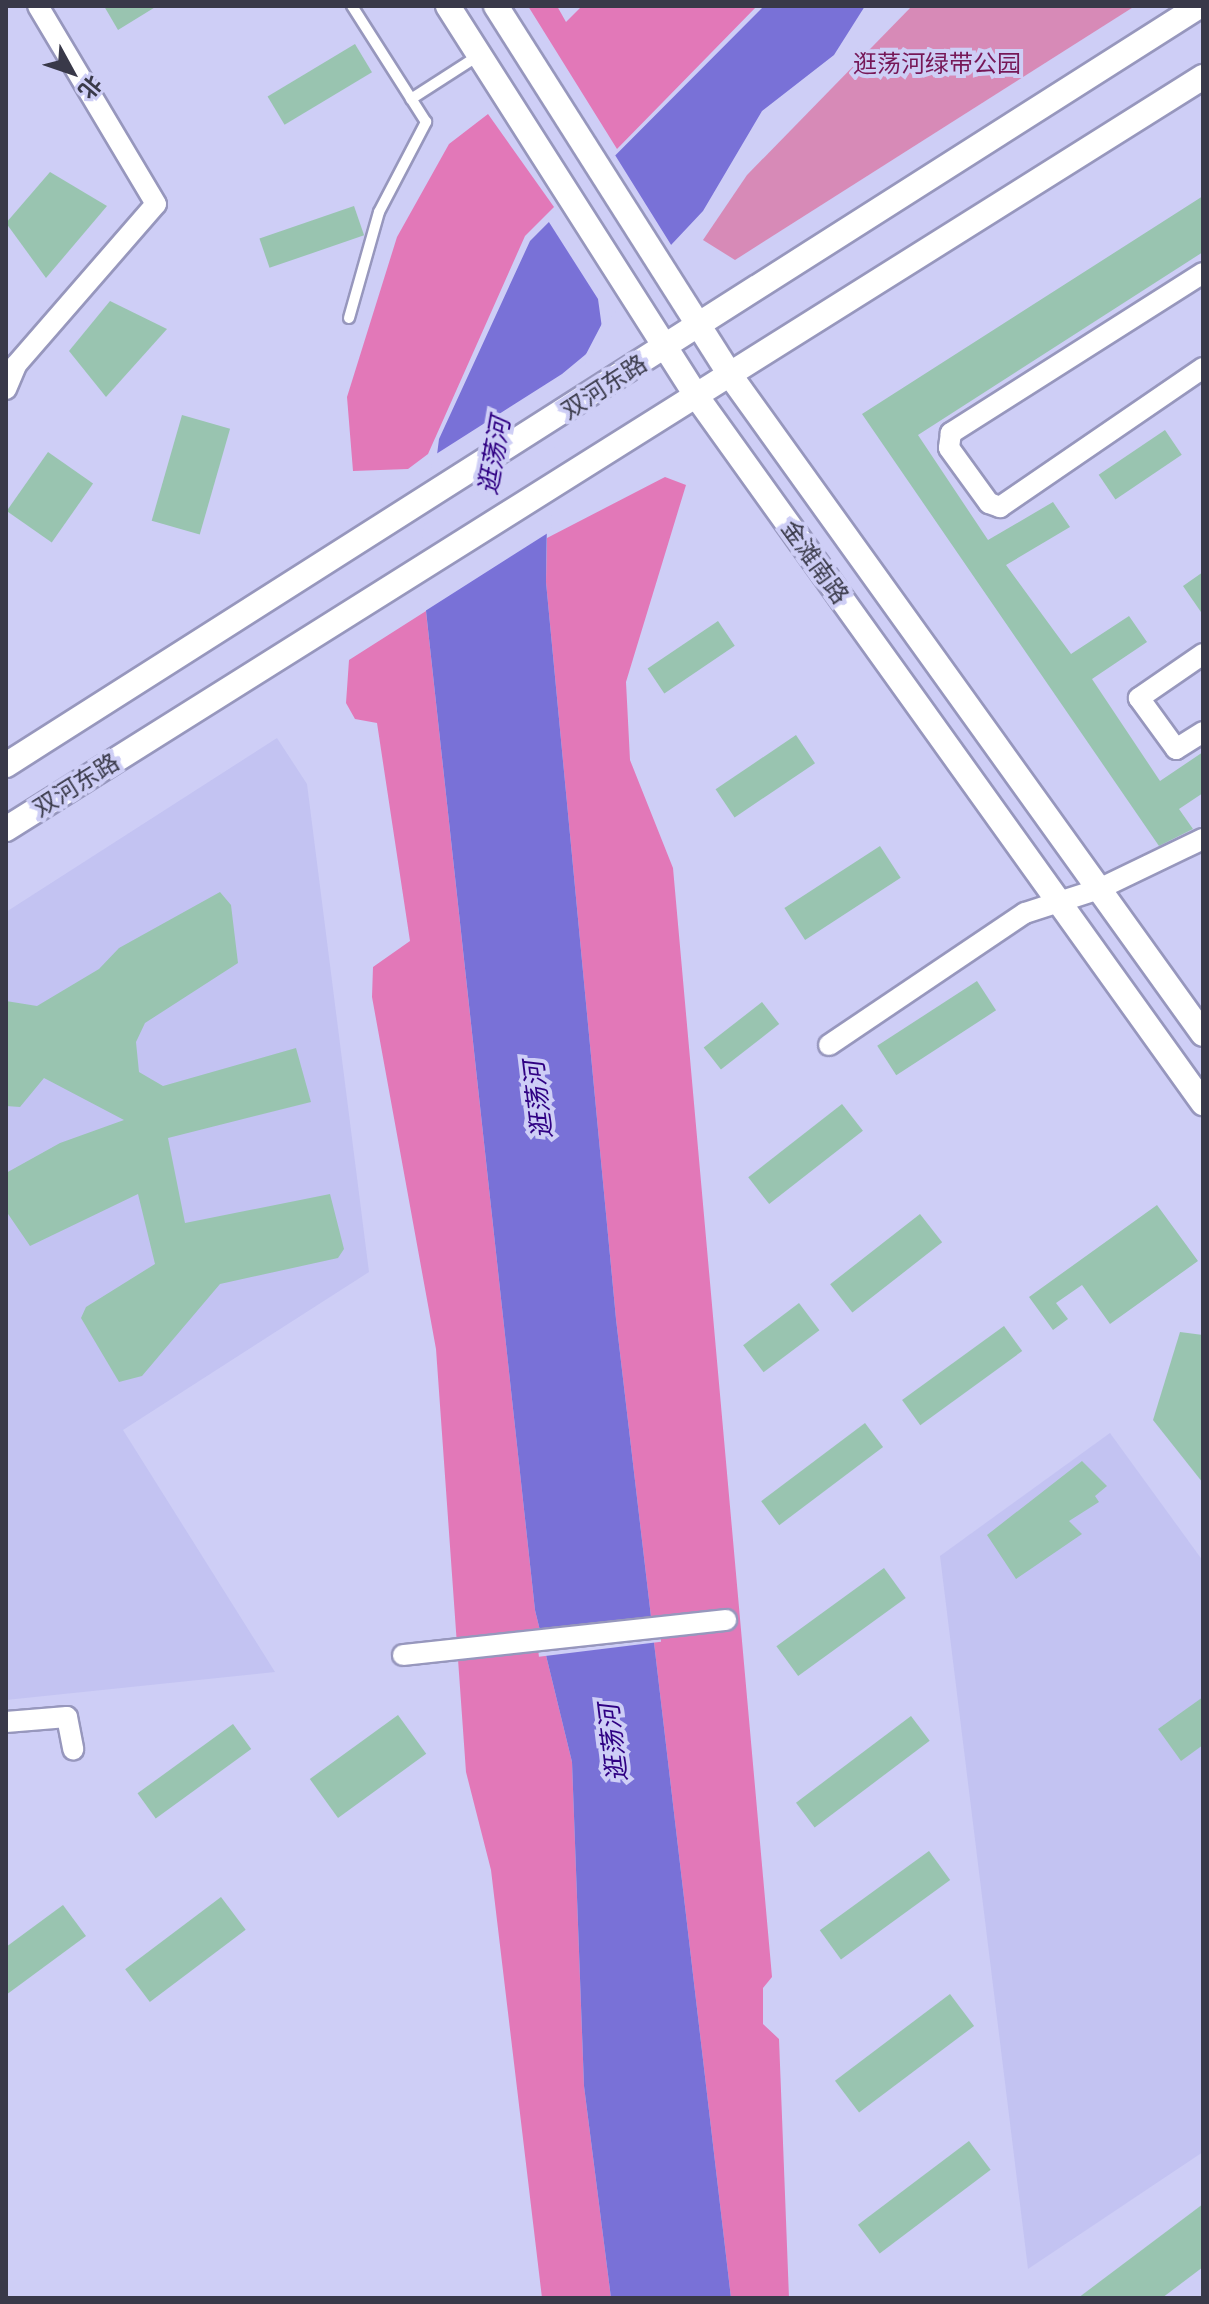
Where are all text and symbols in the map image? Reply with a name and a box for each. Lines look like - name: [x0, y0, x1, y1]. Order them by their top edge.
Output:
- north arrow: [32, 32, 112, 112]
- park label: 逛荡河绿带公园: [853, 50, 1021, 78]
- text: 北: [73, 70, 108, 105]
- street label: 双河东路: [556, 349, 652, 425]
- water label: 逛荡河: [473, 415, 517, 497]
- street label: 金滩南路: [775, 515, 855, 609]
- street label: 双河东路: [28, 747, 124, 823]
- water label: 逛荡河: [519, 1059, 559, 1141]
- water label: 逛荡河: [594, 1702, 634, 1784]

